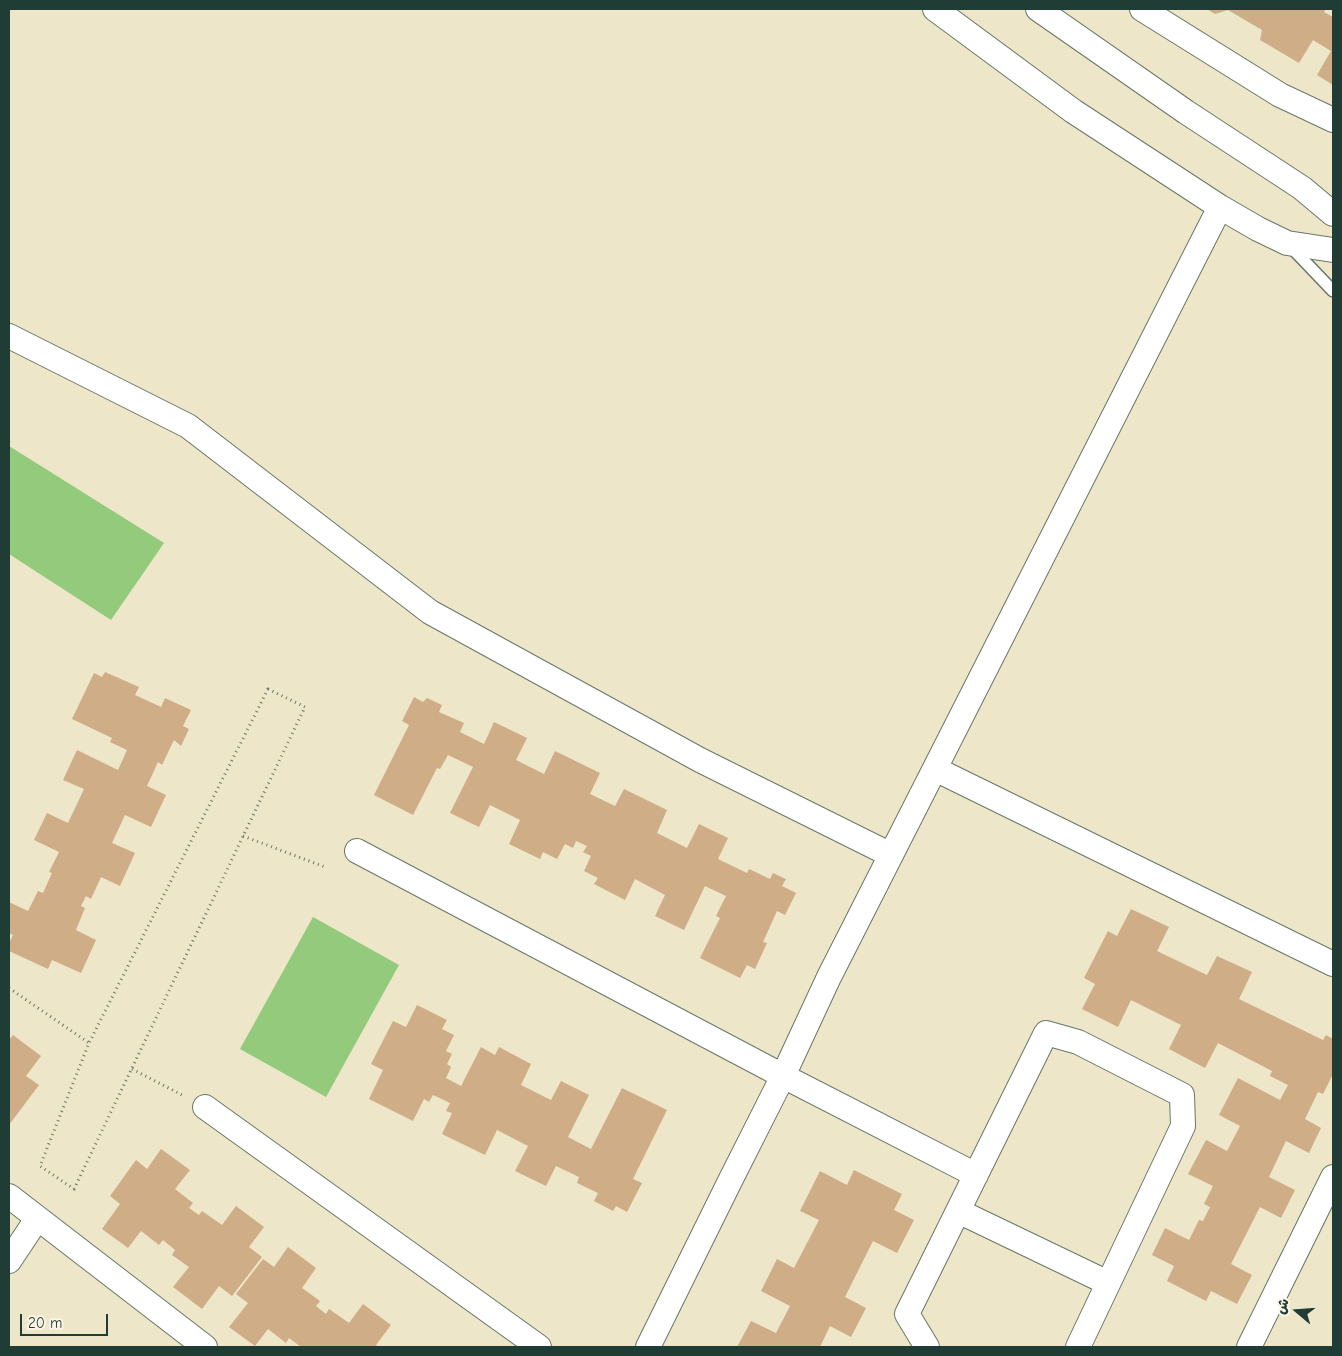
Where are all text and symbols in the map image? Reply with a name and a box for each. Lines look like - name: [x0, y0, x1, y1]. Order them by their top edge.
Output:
- north arrow: [1272, 1286, 1322, 1336]
- text: ش: [1272, 1296, 1293, 1316]
- scale bar: [22, 1304, 110, 1336]
- text: 20 m: [28, 1314, 62, 1332]

